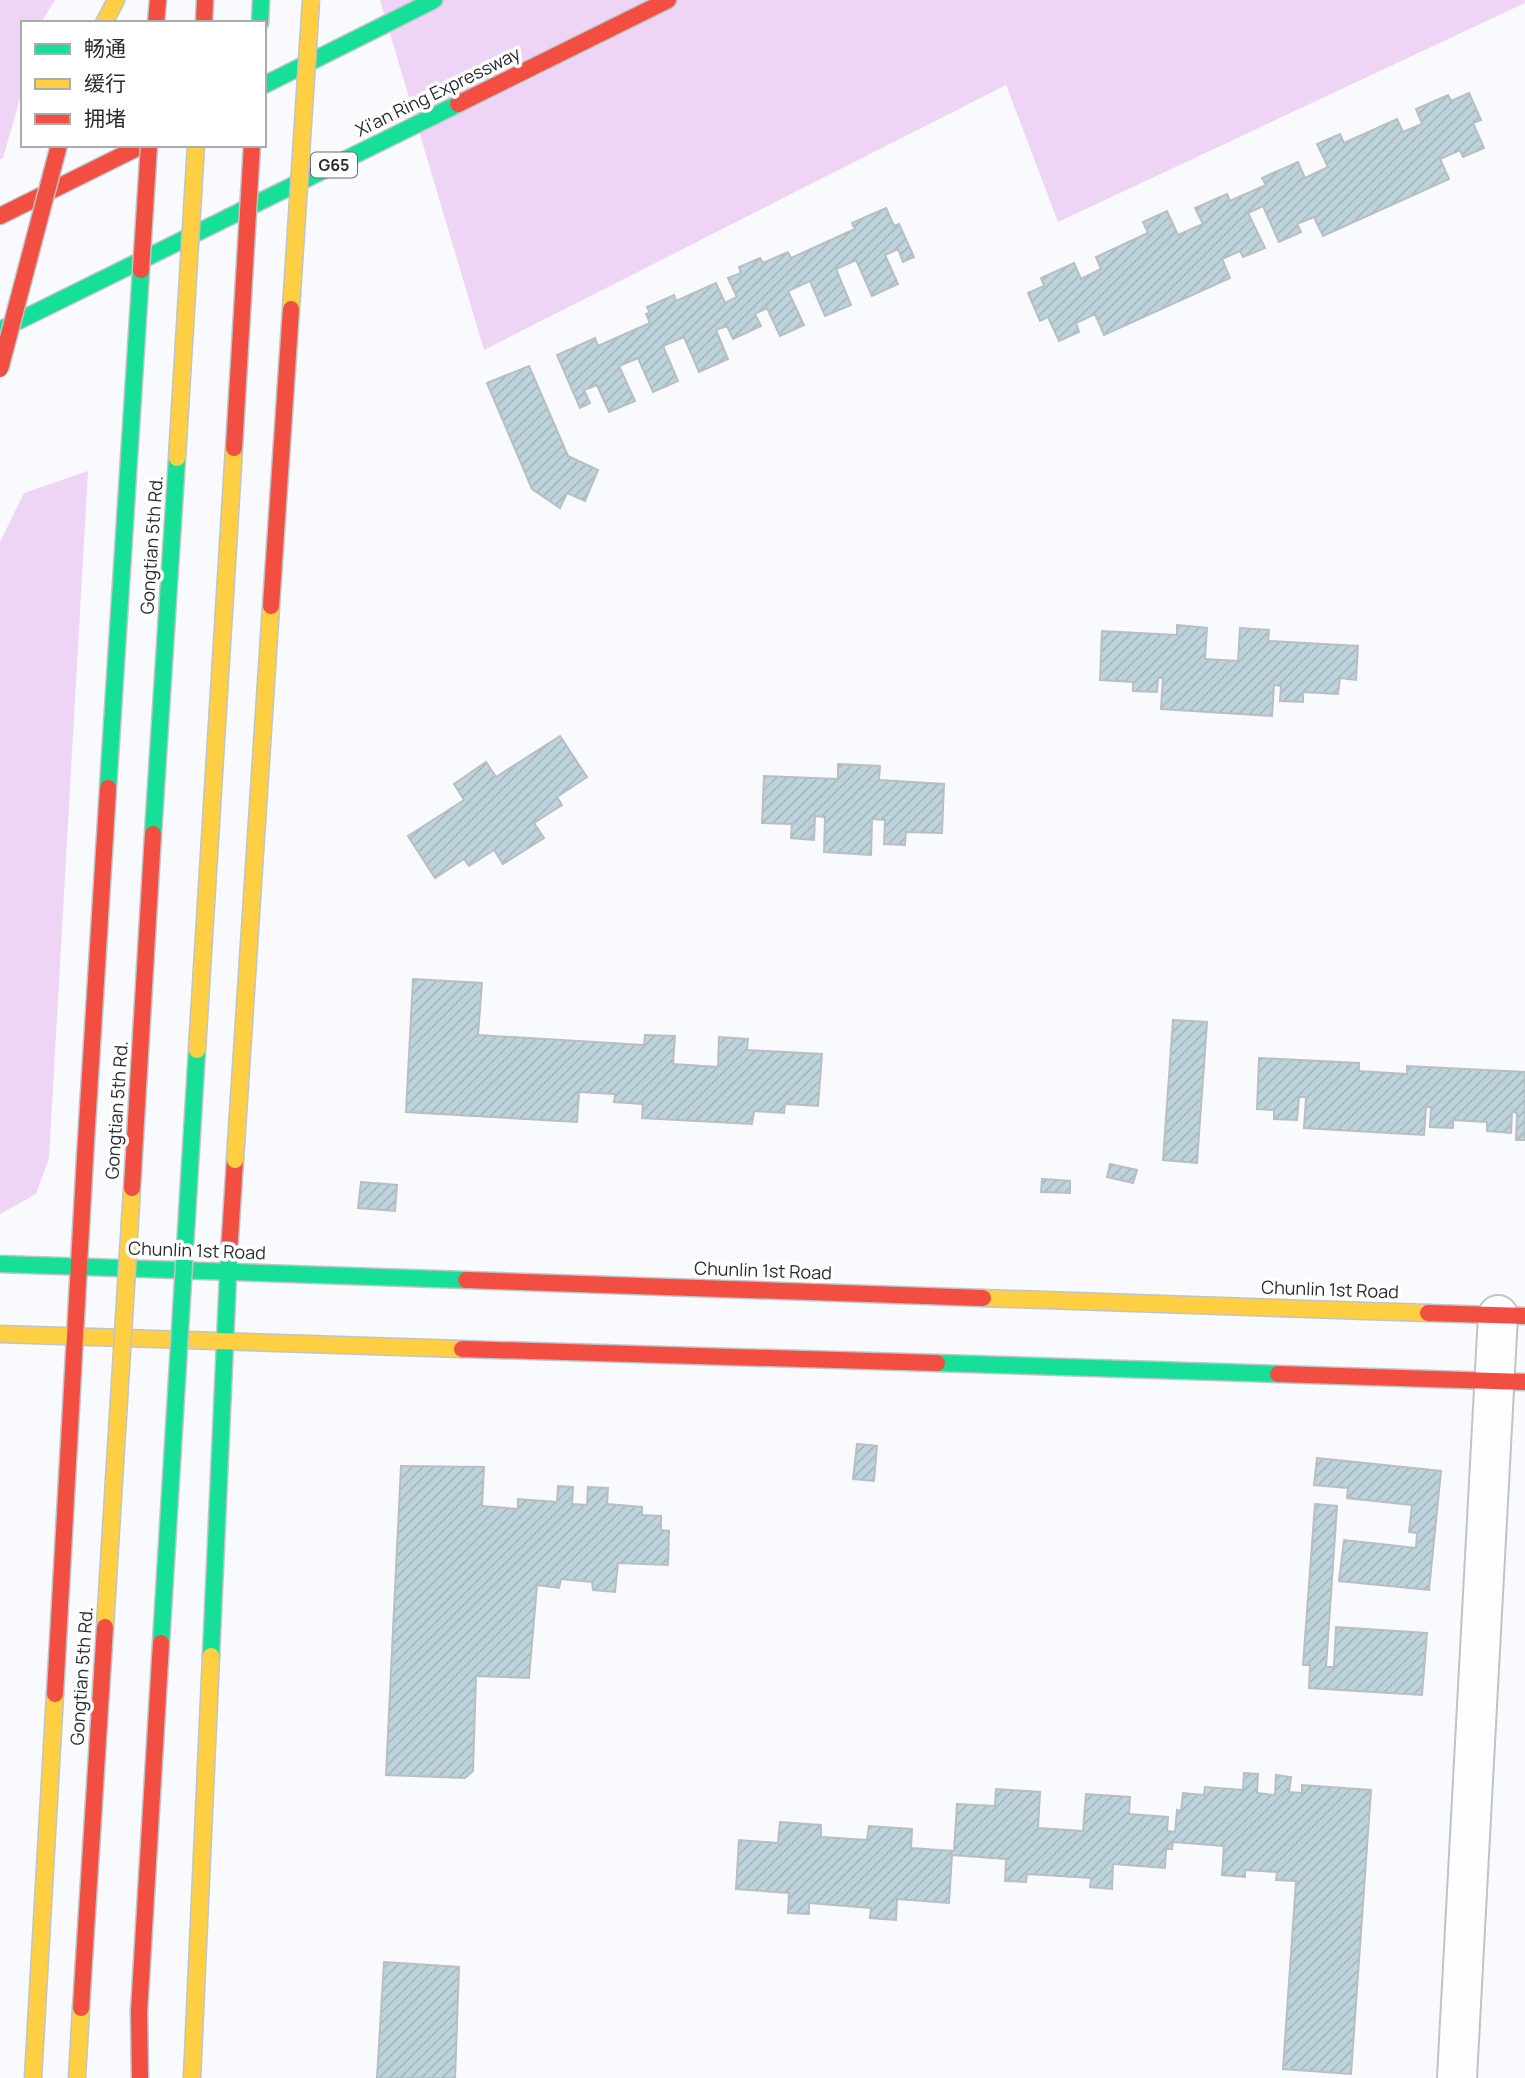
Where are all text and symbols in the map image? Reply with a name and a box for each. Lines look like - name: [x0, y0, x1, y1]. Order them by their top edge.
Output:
- legend: [21, 21, 266, 147]
- text: 畅通: [84, 34, 126, 62]
- street label: Xi'an Ring Expressway: [351, 40, 524, 141]
- text: 缓行: [84, 69, 126, 97]
- text: 拥堵: [84, 104, 126, 132]
- road number: G65: [311, 153, 357, 178]
- street label: Gongtian 5th Rd.: [134, 475, 168, 615]
- street label: Gongtian 5th Rd.: [99, 1040, 133, 1180]
- street label: Chunlin 1st Road: [128, 1236, 266, 1264]
- street label: Chunlin 1st Road: [694, 1256, 832, 1284]
- street label: Chunlin 1st Road: [1261, 1275, 1399, 1303]
- street label: Gongtian 5th Rd.: [64, 1606, 98, 1746]

